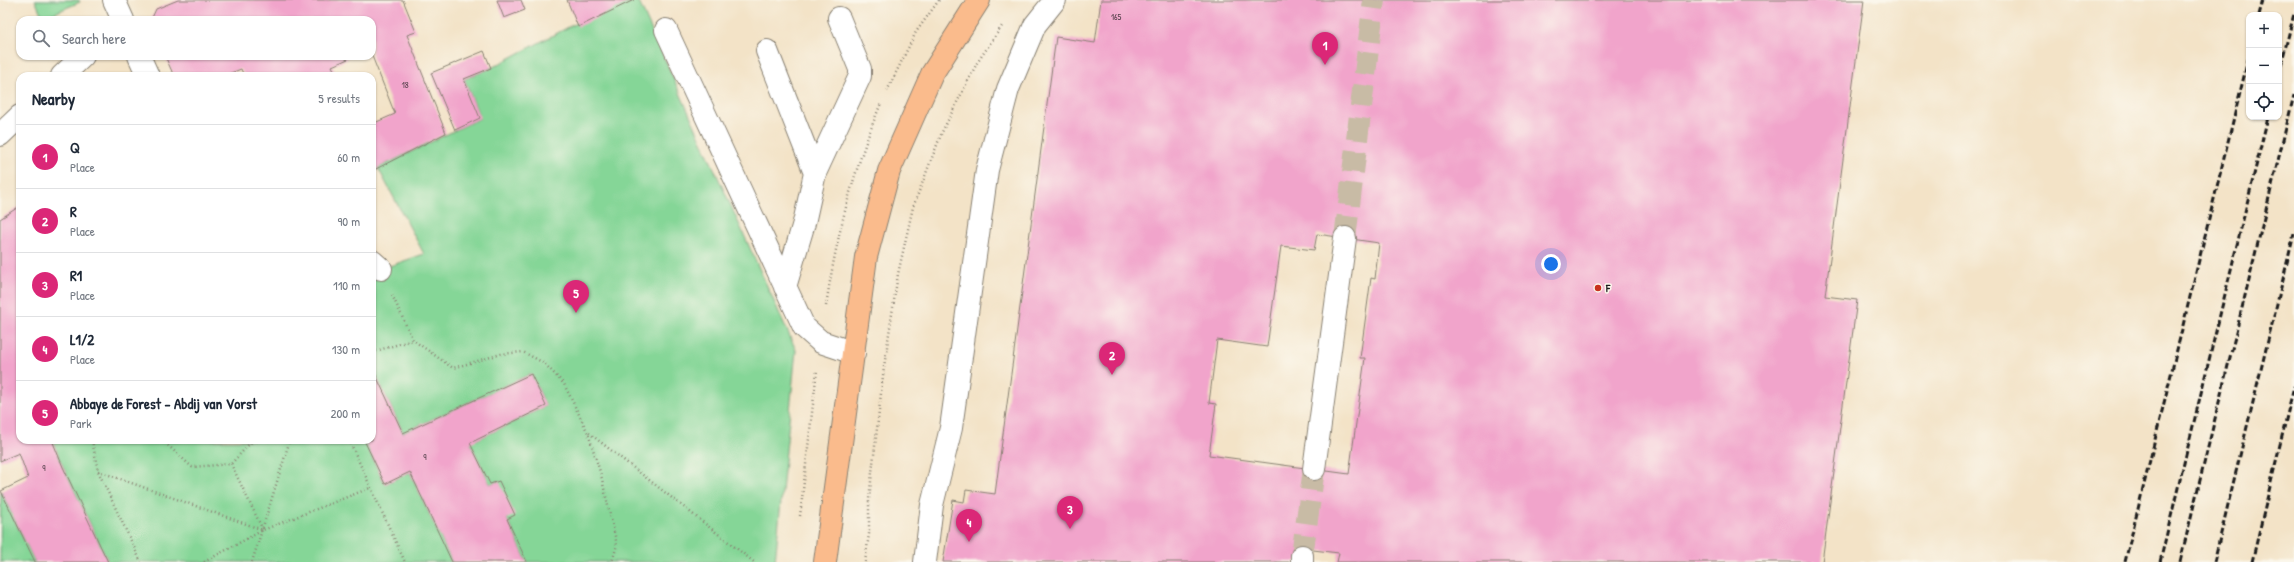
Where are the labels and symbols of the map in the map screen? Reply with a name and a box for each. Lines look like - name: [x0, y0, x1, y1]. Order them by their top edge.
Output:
- house number: 165: [1111, 11, 1122, 23]
- pin: 1: [1312, 32, 1338, 65]
- house number: 18: [401, 79, 409, 91]
- your location: [1541, 254, 1561, 274]
- pin: 5: [563, 280, 589, 313]
- place label: F: [1605, 281, 1611, 295]
- marker: F: [1593, 283, 1603, 293]
- pin: 2: [1099, 342, 1125, 375]
- house number: 9: [423, 451, 427, 463]
- house number: 9: [42, 462, 46, 474]
- pin: 3: [1057, 496, 1083, 529]
- pin: 4: [956, 509, 982, 542]

